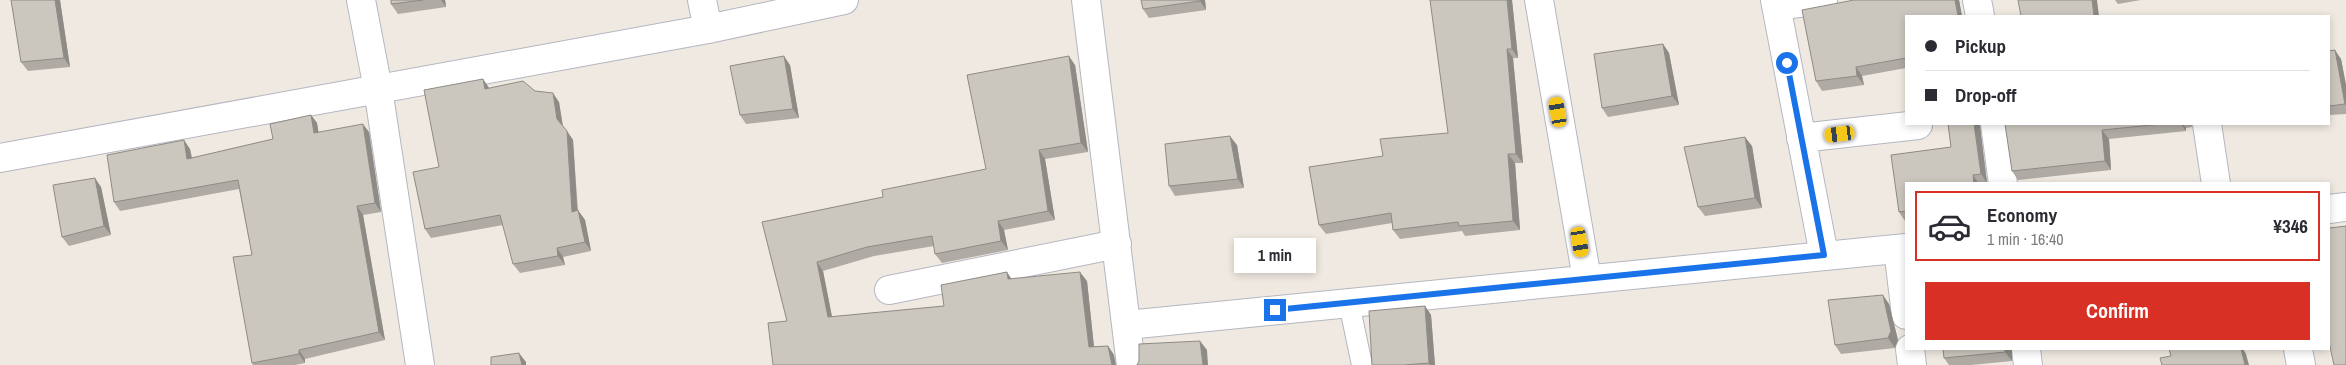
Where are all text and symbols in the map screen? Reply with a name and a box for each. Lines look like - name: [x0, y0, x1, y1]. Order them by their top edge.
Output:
- text: Pickup: [1955, 33, 2006, 59]
- route start: [1776, 52, 1798, 74]
- text: Drop-off: [1955, 82, 2016, 108]
- car: [1548, 96, 1567, 128]
- car: [1824, 125, 1855, 143]
- text: Economy: [1987, 202, 2057, 228]
- icon: car: [1927, 204, 1972, 249]
- text: ¥346: [2273, 213, 2308, 239]
- car: [1570, 226, 1589, 258]
- text: 1 min · 16:40: [1987, 228, 2064, 250]
- callout: 1 min: [1234, 238, 1316, 272]
- text: 1 min: [1258, 244, 1292, 266]
- button: Confirm: [1925, 282, 2310, 340]
- route end: [1264, 299, 1286, 321]

